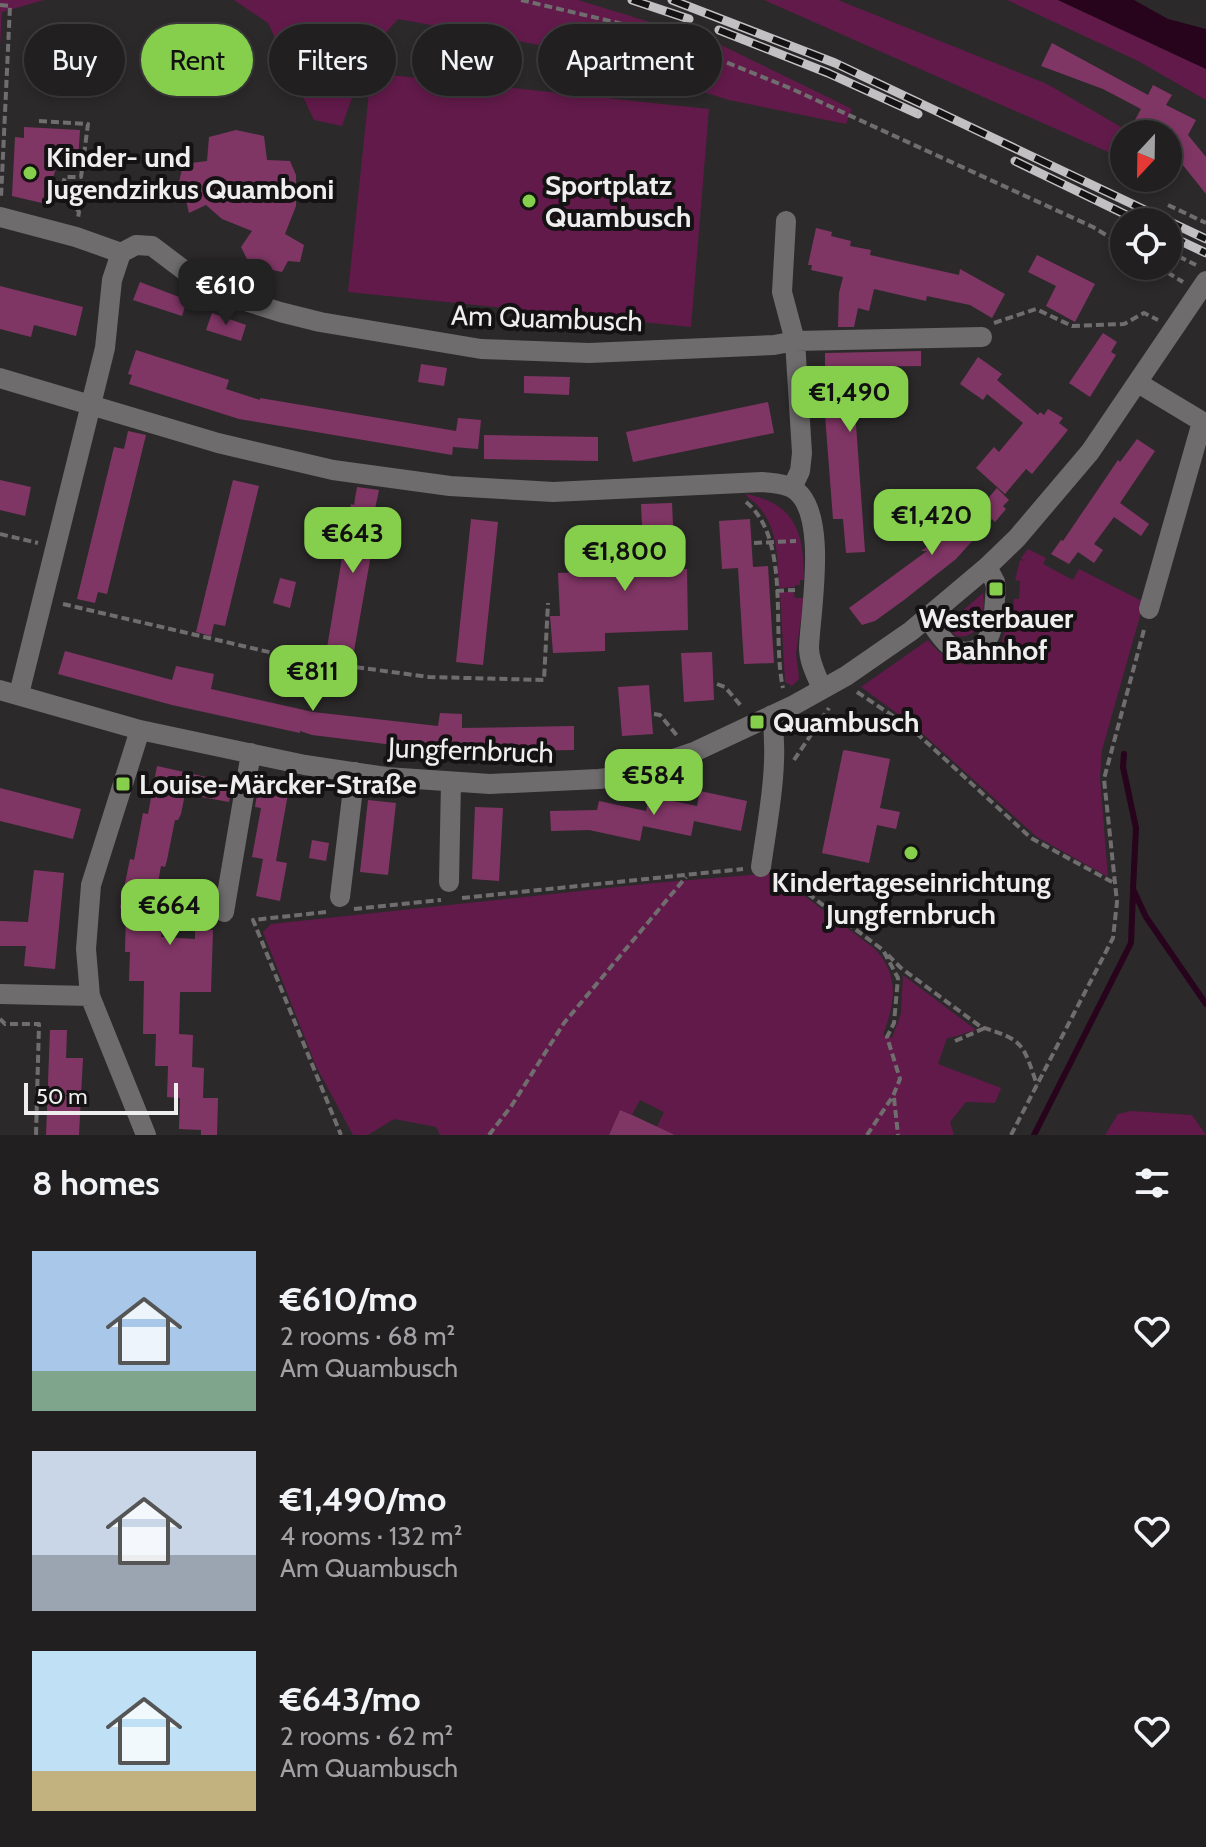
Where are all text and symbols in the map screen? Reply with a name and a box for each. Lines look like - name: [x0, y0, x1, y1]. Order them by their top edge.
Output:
- chip: Buy: [24, 24, 125, 96]
- chip: Rent: [141, 24, 253, 96]
- chip: Filters: [269, 24, 396, 96]
- chip: New: [412, 24, 522, 96]
- chip: Apartment: [538, 24, 722, 96]
- north arrow: [1110, 120, 1182, 192]
- map controls: [1110, 120, 1182, 280]
- place label: Kinder- und Jugendzirkus Quamboni: [45, 140, 334, 206]
- marker: Kinder- und Jugendzirkus Quamboni: [21, 164, 39, 182]
- place label: Sportplatz Quambusch: [545, 168, 691, 234]
- marker: Sportplatz Quambusch: [520, 192, 538, 210]
- button: locate: [1110, 208, 1182, 280]
- pin: €610: [179, 259, 273, 327]
- text: €610: [196, 269, 256, 301]
- street label: Am Quambusch: [451, 298, 643, 338]
- pin: €1,490: [785, 366, 915, 434]
- text: €1,490: [809, 376, 891, 408]
- pin: €1,420: [867, 489, 997, 557]
- text: €1,420: [892, 499, 972, 531]
- pin: €643: [306, 507, 400, 575]
- text: €643: [322, 517, 384, 549]
- pin: €1,800: [560, 525, 690, 593]
- text: €1,800: [583, 535, 667, 567]
- marker: Westerbauer Bahnhof: [987, 580, 1005, 598]
- place label: Westerbauer Bahnhof: [919, 601, 1074, 667]
- pin: €811: [266, 645, 360, 713]
- text: €811: [287, 655, 339, 687]
- place label: Quambusch: [773, 705, 919, 739]
- marker: Quambusch: [748, 713, 766, 731]
- street label: Jungfernbruch: [387, 730, 554, 770]
- pin: €584: [607, 749, 701, 817]
- text: €584: [623, 759, 685, 791]
- place label: Louise-Märcker-Straße: [139, 767, 417, 801]
- marker: Louise-Märcker-Straße: [114, 775, 132, 793]
- marker: Kindertageseinrichtung Jungfernbruch: [902, 844, 920, 862]
- place label: Kindertageseinrichtung Jungfernbruch: [771, 865, 1051, 931]
- pin: €664: [123, 879, 217, 947]
- text: €664: [139, 889, 201, 921]
- scale bar: [24, 1079, 178, 1115]
- text: 50 m: [36, 1083, 88, 1110]
- icon: filters: [1130, 1161, 1174, 1205]
- text: 8 homes: [32, 1162, 160, 1204]
- text: €610/mo: [280, 1278, 417, 1320]
- icon: home: [96, 1283, 192, 1379]
- icon: heart: [1130, 1309, 1174, 1353]
- text: 2 rooms · 68 m²: [280, 1320, 455, 1352]
- text: Am Quambusch: [280, 1352, 458, 1384]
- text: €1,490/mo: [280, 1478, 446, 1520]
- icon: home: [96, 1483, 192, 1579]
- icon: heart: [1130, 1509, 1174, 1553]
- text: 4 rooms · 132 m²: [280, 1520, 462, 1552]
- text: Am Quambusch: [280, 1552, 458, 1584]
- text: €643/mo: [280, 1678, 421, 1720]
- icon: home: [96, 1683, 192, 1779]
- icon: heart: [1130, 1709, 1174, 1753]
- text: 2 rooms · 62 m²: [280, 1720, 453, 1752]
- text: Am Quambusch: [280, 1752, 458, 1784]

